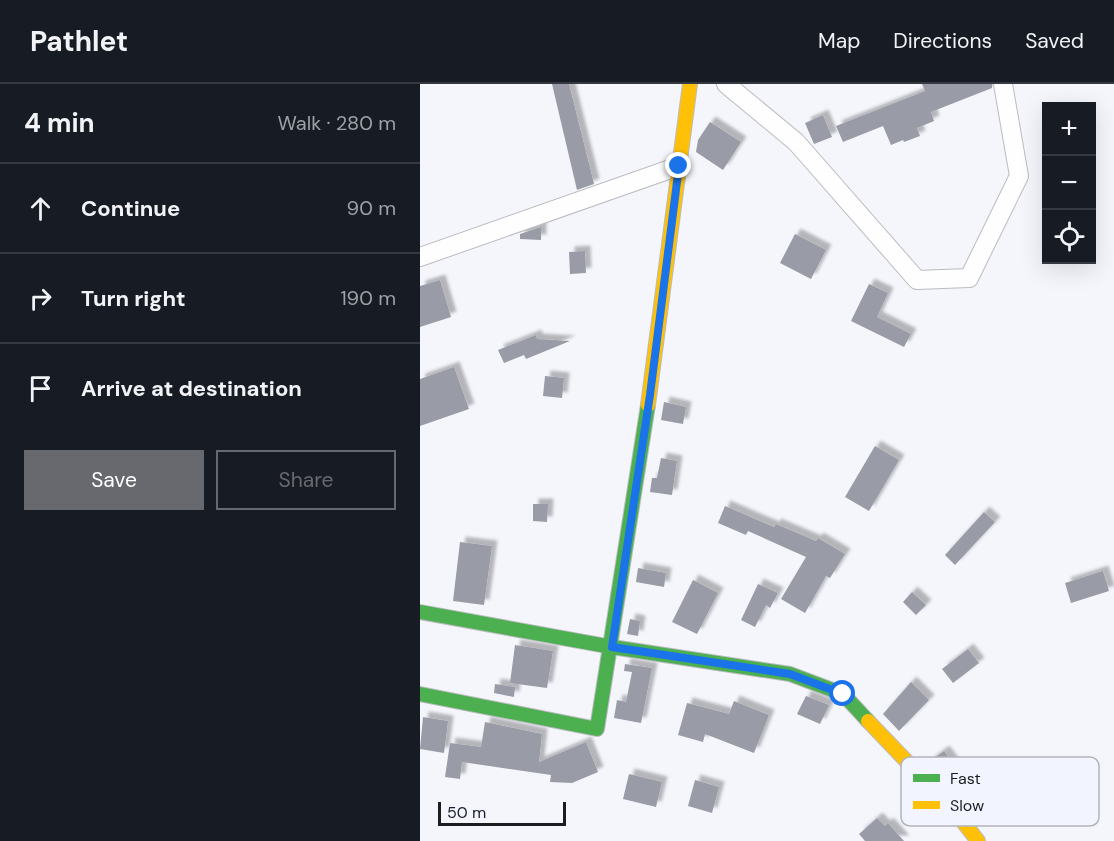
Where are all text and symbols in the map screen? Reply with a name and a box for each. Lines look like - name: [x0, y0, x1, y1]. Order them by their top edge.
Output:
- text: Pathlet: [30, 23, 128, 60]
- text: Map: [818, 27, 860, 55]
- text: Directions: [893, 27, 992, 55]
- text: Saved: [1025, 27, 1084, 55]
- map controls: [1042, 102, 1096, 264]
- button: +: [1042, 102, 1096, 156]
- text: 4 min: [24, 106, 95, 140]
- text: Walk · 280 m: [277, 110, 396, 136]
- route end: [665, 152, 691, 178]
- button: −: [1042, 156, 1096, 210]
- icon: ahead: [24, 192, 57, 225]
- text: Continue: [81, 194, 180, 223]
- text: 90 m: [347, 195, 396, 221]
- button: locate: [1042, 210, 1096, 264]
- icon: right: [24, 282, 57, 315]
- text: Turn right: [81, 284, 186, 313]
- text: 190 m: [340, 285, 396, 311]
- icon: arrive: [24, 372, 57, 405]
- text: Arrive at destination: [81, 374, 302, 403]
- button: Save: [24, 450, 204, 510]
- button: Share: [216, 450, 396, 510]
- route start: [829, 680, 855, 706]
- legend: [901, 757, 1099, 826]
- text: Fast: [950, 768, 981, 789]
- text: Slow: [950, 795, 984, 816]
- scale bar: [438, 799, 566, 826]
- text: 50 m: [447, 802, 486, 823]

